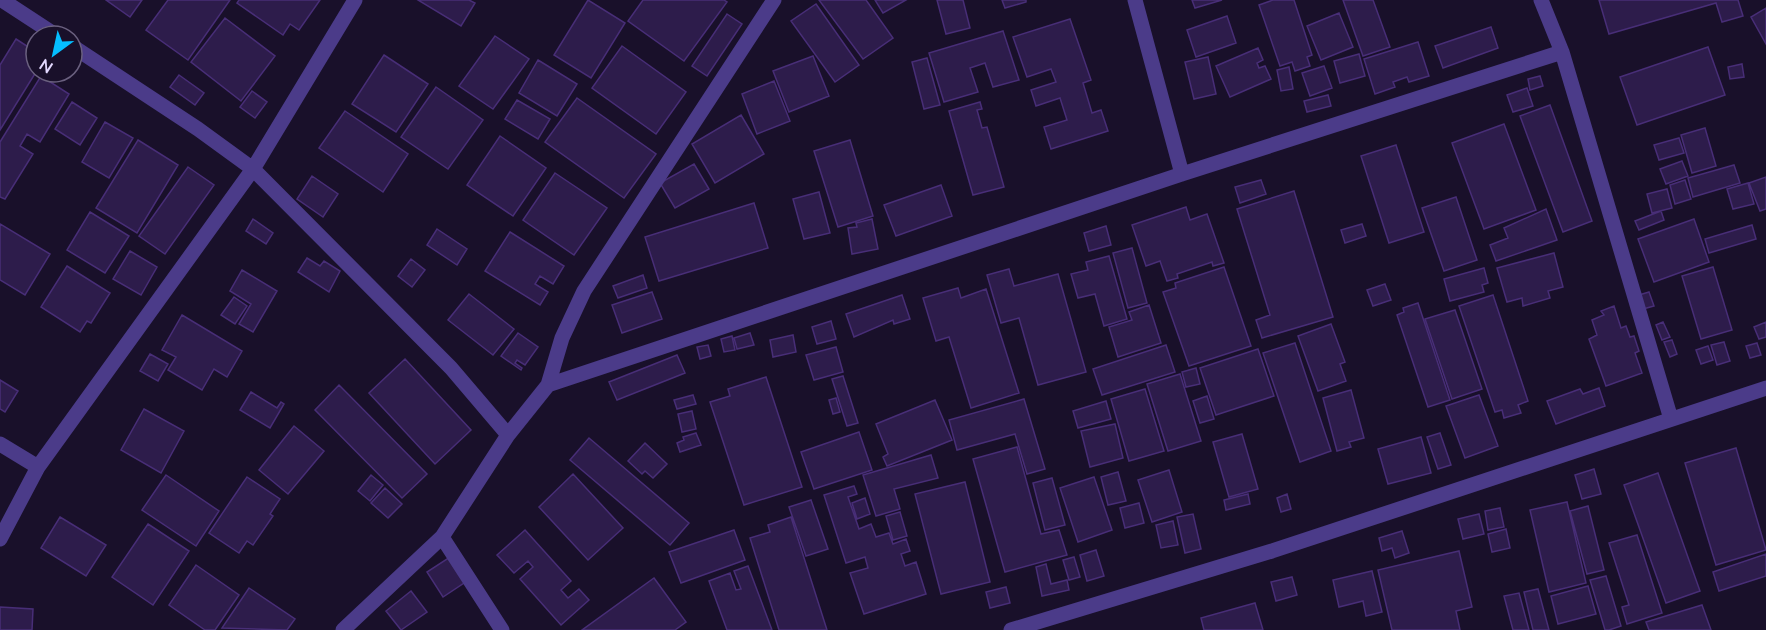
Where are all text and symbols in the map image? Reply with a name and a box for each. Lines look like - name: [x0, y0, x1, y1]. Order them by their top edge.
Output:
- north arrow: [24, 24, 84, 84]
- text: N: [35, 55, 56, 78]

